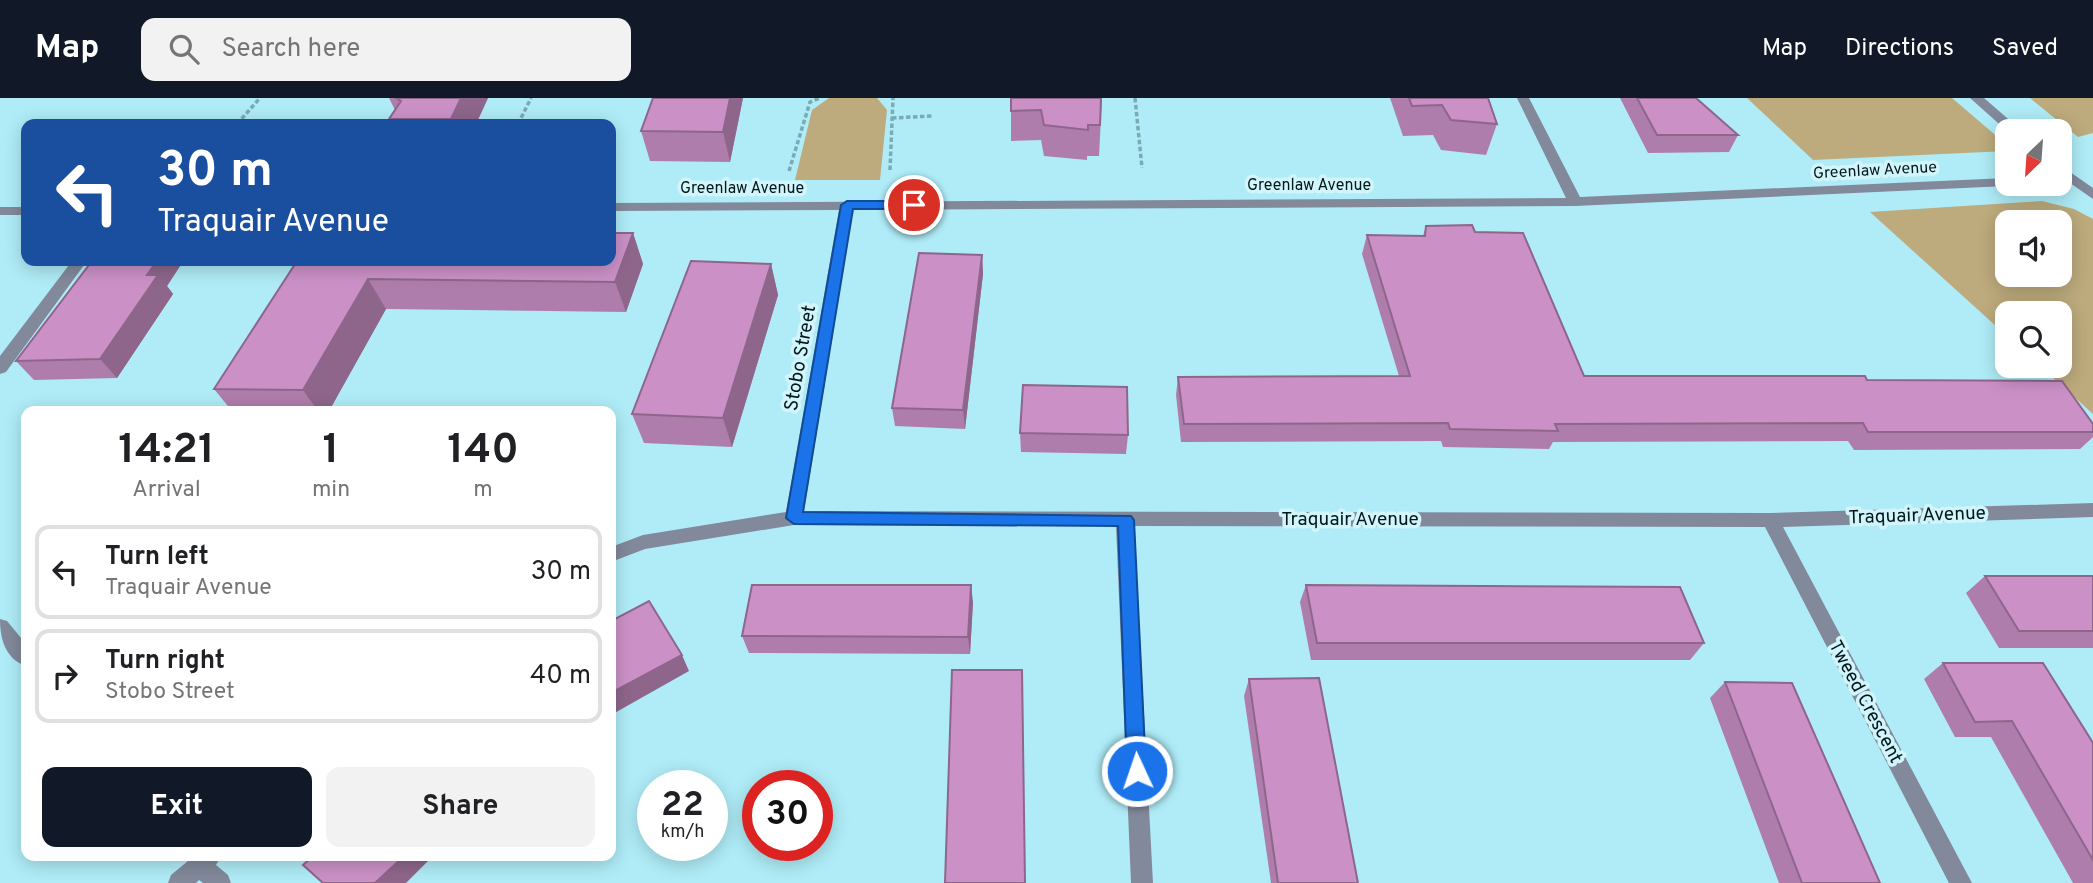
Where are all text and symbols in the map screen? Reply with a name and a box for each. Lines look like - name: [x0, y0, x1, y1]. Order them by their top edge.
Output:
- search box: [141, 18, 631, 81]
- text: Map: [35, 28, 99, 70]
- icon: search: [165, 30, 203, 68]
- text: Search here: [221, 33, 360, 66]
- text: Map: [1762, 34, 1807, 64]
- text: Directions: [1845, 34, 1954, 64]
- text: Saved: [1992, 34, 2058, 64]
- north arrow: [1995, 119, 2072, 196]
- map controls: [1995, 119, 2072, 378]
- text: 30 m: [157, 142, 273, 204]
- icon: left: [42, 147, 133, 238]
- street label: Greenlaw Avenue: [1813, 158, 1937, 184]
- pin: [884, 175, 944, 235]
- street label: Greenlaw Avenue: [1247, 176, 1371, 196]
- street label: Greenlaw Avenue: [680, 179, 804, 199]
- icon: arrive: [895, 186, 933, 224]
- text: Traquair Avenue: [157, 203, 389, 243]
- button: sound: [1995, 210, 2072, 287]
- button: search: [1995, 301, 2072, 378]
- street label: Stobo Street: [780, 303, 822, 413]
- text: 14:21: [118, 425, 215, 478]
- text: 1: [323, 425, 339, 478]
- text: 140: [447, 425, 519, 478]
- text: Arrival: [132, 476, 201, 505]
- text: min: [312, 476, 350, 505]
- text: m: [473, 476, 493, 505]
- street label: Traquair Avenue: [1848, 502, 1986, 530]
- street label: Traquair Avenue: [1281, 508, 1419, 532]
- text: Turn left: [105, 541, 209, 574]
- icon: left: [46, 553, 84, 591]
- text: 30 m: [531, 556, 591, 589]
- text: Traquair Avenue: [105, 574, 272, 603]
- street label: Tweed Crescent: [1823, 636, 1907, 768]
- text: Turn right: [105, 645, 225, 678]
- icon: right: [46, 657, 84, 695]
- text: 40 m: [530, 660, 591, 693]
- text: Stobo Street: [105, 678, 235, 707]
- position arrow: [1100, 734, 1174, 808]
- button: Exit: [42, 767, 312, 847]
- button: Share: [326, 767, 595, 847]
- speed limit sign: 30: [742, 770, 833, 861]
- text: 22: [661, 784, 704, 828]
- text: km/h: [661, 821, 704, 844]

